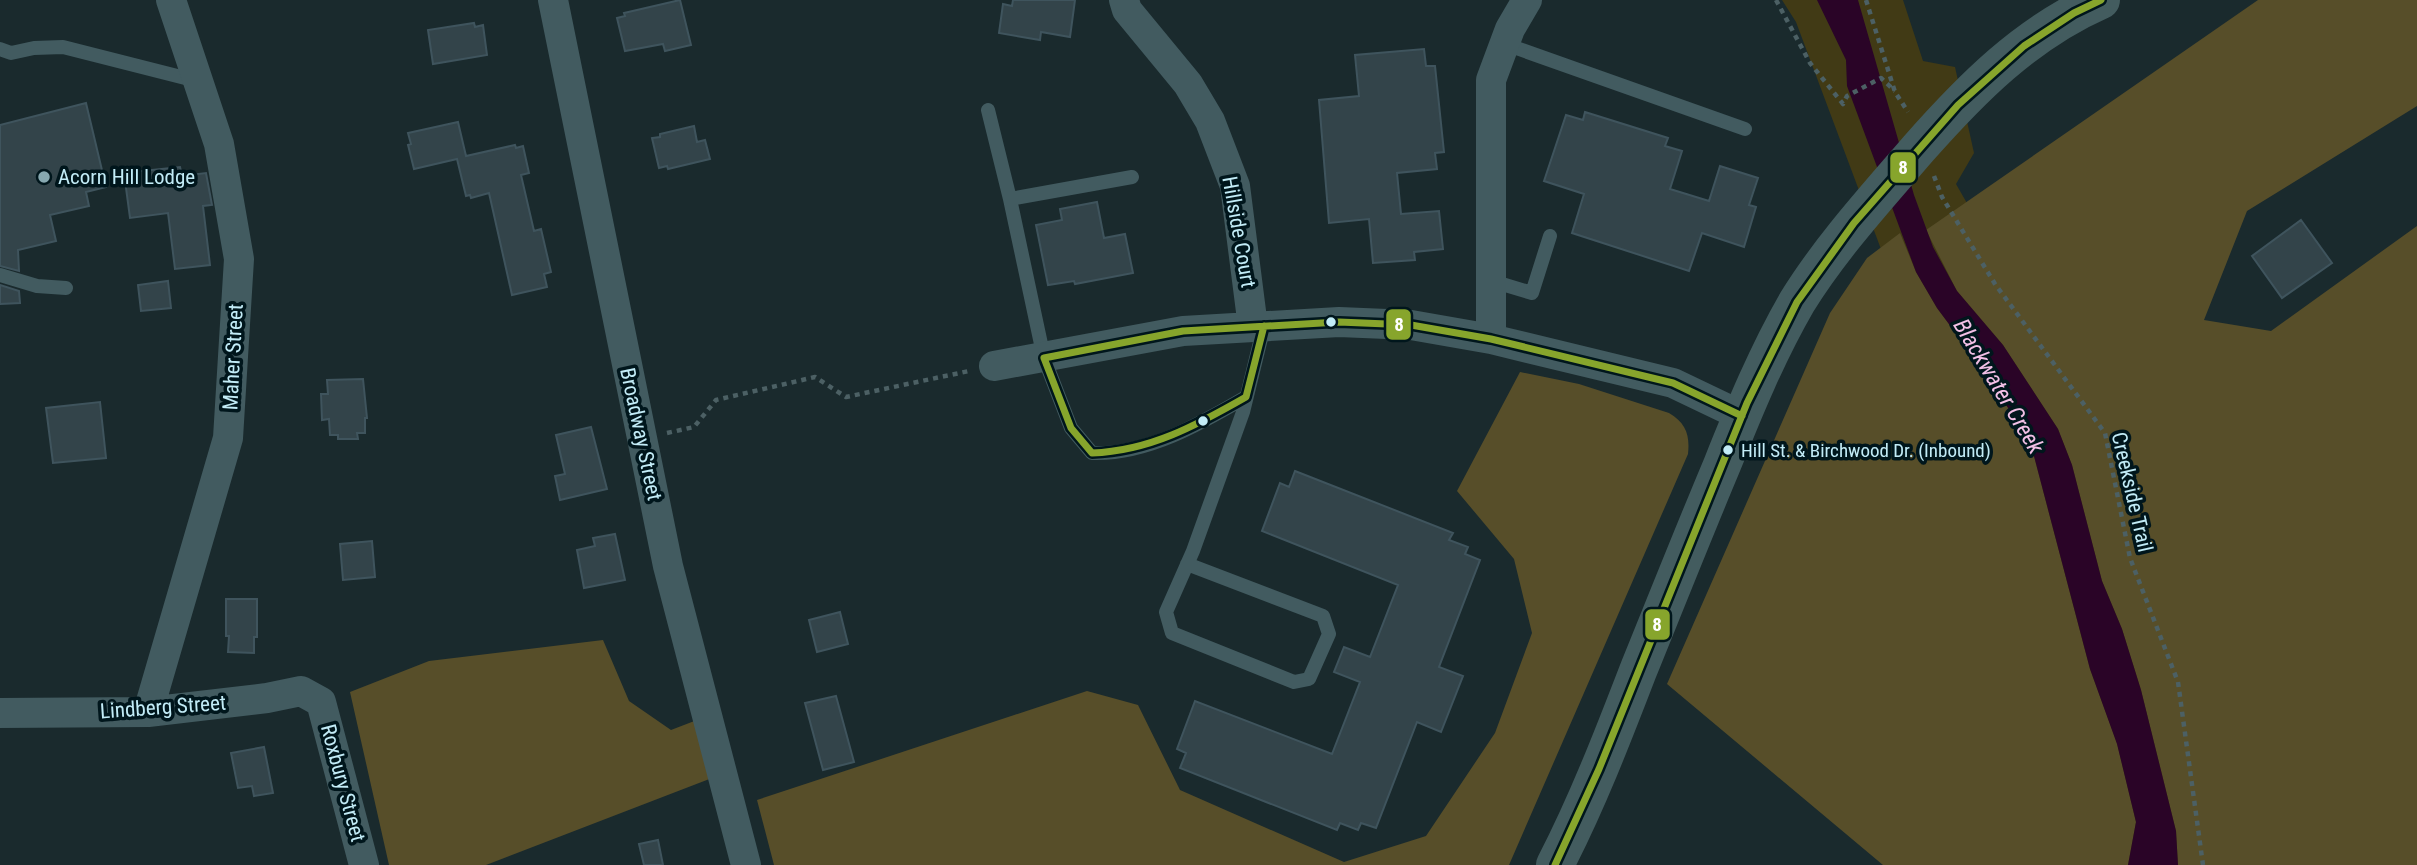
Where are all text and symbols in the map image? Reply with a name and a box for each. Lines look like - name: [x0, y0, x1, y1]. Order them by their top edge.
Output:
- line badge: 8: [1889, 151, 1917, 184]
- text: 8: [1898, 156, 1908, 179]
- place label: Acorn Hill Lodge: [58, 165, 195, 189]
- marker: Acorn Hill Lodge: [36, 169, 52, 185]
- street label: Hillside Court: [1217, 174, 1261, 290]
- street label: Maher Street: [218, 303, 248, 411]
- line badge: 8: [1385, 308, 1412, 341]
- text: 8: [1394, 313, 1404, 336]
- water label: Blackwater Creek: [1948, 314, 2050, 460]
- unlabelled marker: [1324, 315, 1338, 329]
- street label: Broadway Street: [615, 365, 667, 503]
- unlabelled marker: [1196, 414, 1210, 428]
- street label: Creekside Trail: [2107, 430, 2157, 554]
- place label: Hill St. & Birchwood Dr. (Inbound): [1741, 439, 1991, 462]
- marker: Hill St. & Birchwood Dr. (Inbound): [1721, 443, 1735, 457]
- line badge: 8: [1644, 608, 1671, 641]
- text: 8: [1652, 613, 1662, 636]
- street label: Lindberg Street: [99, 691, 227, 723]
- street label: Roxbury Street: [316, 722, 370, 844]

